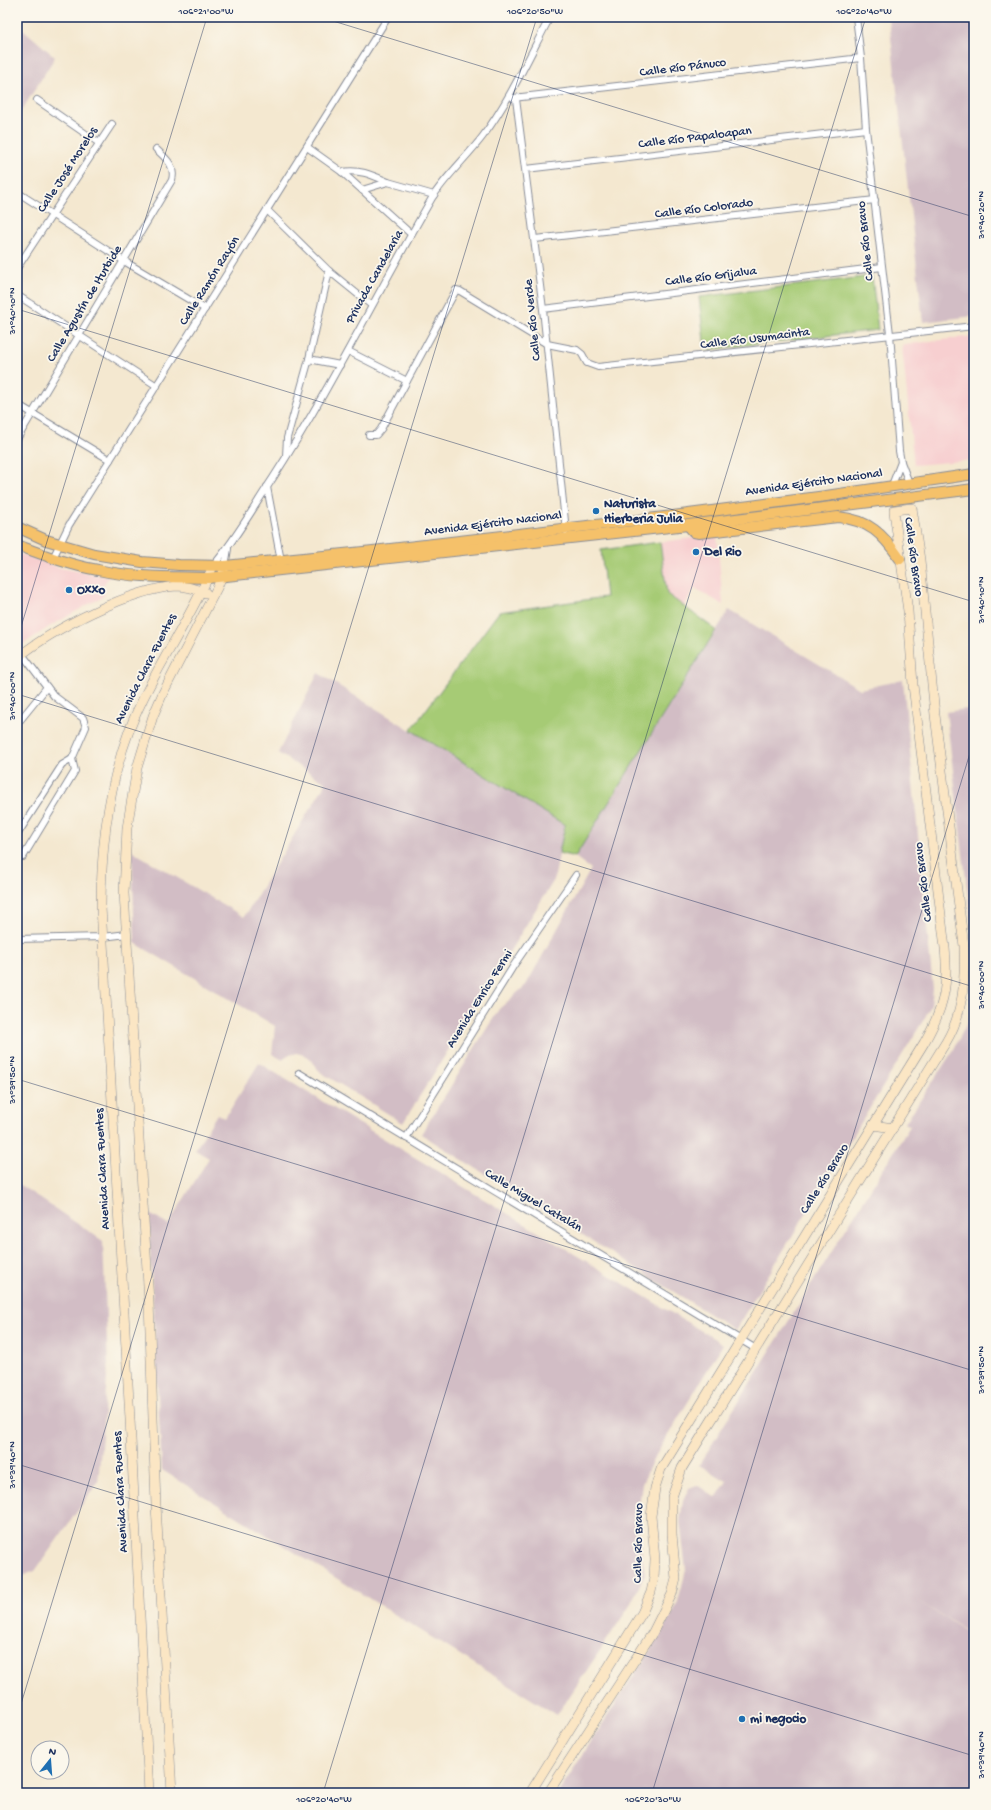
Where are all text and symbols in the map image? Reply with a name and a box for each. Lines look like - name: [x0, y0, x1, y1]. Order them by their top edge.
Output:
- text: 106°21'00"W: [178, 6, 234, 18]
- text: 106°20'50"W: [506, 6, 563, 18]
- text: 106°20'40"W: [835, 6, 892, 18]
- street label: Calle Río Pánuco: [639, 55, 727, 81]
- street label: Calle José Morelos: [35, 123, 102, 216]
- street label: Calle Río Papaloapan: [638, 124, 753, 152]
- text: 31°40'20"N: [976, 191, 988, 240]
- street label: Calle Río Colorado: [654, 196, 754, 222]
- street label: Calle Río Bravo: [854, 200, 878, 282]
- street label: Privada Candelaria: [343, 227, 407, 327]
- street label: Calle Ramón Rayón: [177, 233, 244, 328]
- street label: Calle Agustín de Iturbide: [44, 243, 126, 365]
- street label: Calle Río Grijalva: [665, 264, 758, 290]
- street label: Calle Río Verde: [521, 278, 545, 362]
- text: 31°40'10"N: [7, 287, 19, 336]
- street label: Calle Río Usumacinta: [699, 325, 811, 353]
- street label: Avenida Ejército Nacional: [744, 466, 884, 500]
- place label: Naturista Hierberia Julia: [604, 497, 684, 527]
- marker: Naturista Hierberia Julia: [591, 506, 601, 516]
- street label: Avenida Ejército Nacional: [423, 508, 563, 540]
- street label: Calle Río Bravo: [900, 516, 926, 598]
- place label: Del Rio: [703, 545, 742, 560]
- marker: Del Rio: [691, 547, 701, 557]
- text: 31°40'10"N: [976, 576, 988, 625]
- place label: Oxxo: [77, 583, 105, 598]
- marker: Oxxo: [64, 585, 74, 595]
- street label: Avenida Clara Fuentes: [112, 610, 181, 727]
- text: 31°40'00"N: [7, 671, 19, 721]
- street label: Calle Río Bravo: [912, 841, 936, 923]
- street label: Avenida Enrico Fermi: [444, 947, 516, 1051]
- text: 31°40'00"N: [976, 960, 988, 1010]
- text: 31°39'50"N: [7, 1055, 19, 1105]
- street label: Avenida Clara Fuentes: [92, 1107, 114, 1230]
- street label: Calle Río Bravo: [797, 1141, 853, 1217]
- street label: Calle Miguel Catalán: [482, 1166, 585, 1236]
- text: 31°39'50"N: [976, 1345, 988, 1395]
- street label: Avenida Clara Fuentes: [110, 1430, 132, 1553]
- text: 31°39'40"N: [7, 1441, 19, 1490]
- street label: Calle Río Bravo: [631, 1503, 647, 1583]
- place label: mi negocio: [750, 1712, 806, 1727]
- marker: mi negocio: [737, 1714, 747, 1724]
- text: 31°39'40"N: [976, 1731, 988, 1780]
- north arrow: [30, 1740, 70, 1780]
- text: N: [47, 1746, 58, 1759]
- text: 106°20'40"W: [295, 1794, 352, 1806]
- text: 106°20'30"W: [624, 1794, 681, 1806]

